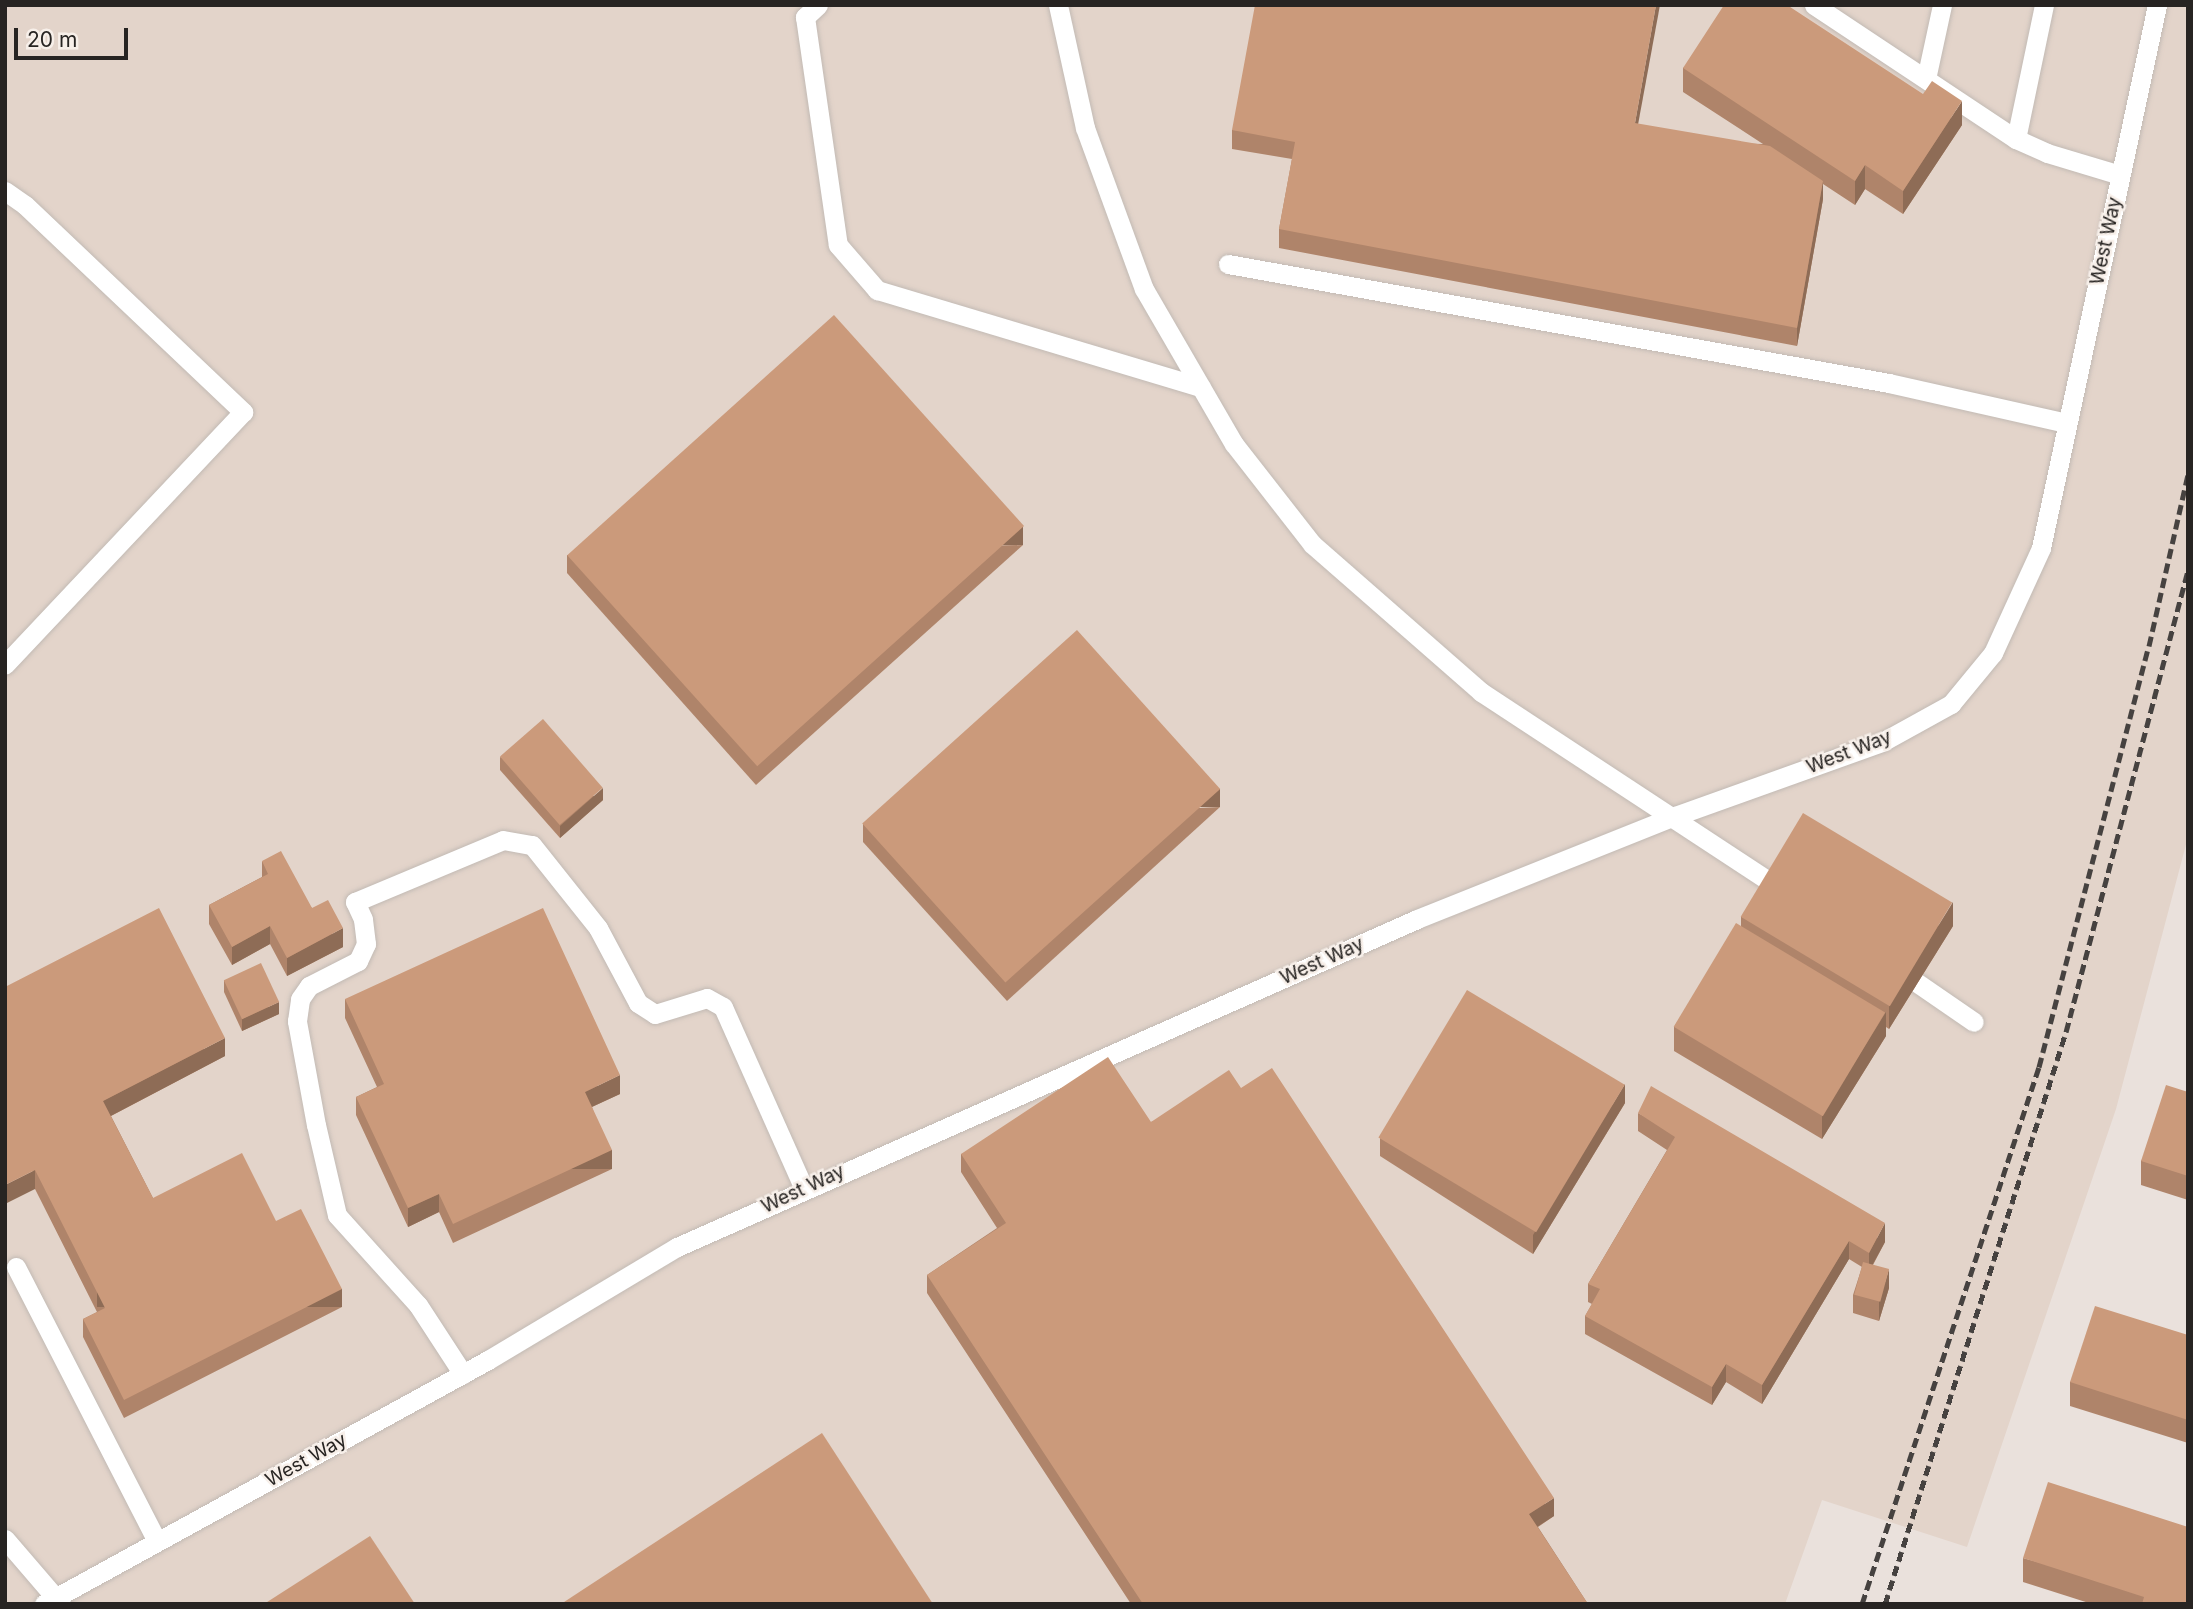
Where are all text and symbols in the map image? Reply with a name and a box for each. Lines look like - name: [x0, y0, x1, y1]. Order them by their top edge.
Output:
- scale bar: [18, 14, 131, 58]
- text: 20 m: [27, 27, 77, 52]
- street label: West Way: [2086, 195, 2126, 287]
- street label: West Way: [1803, 725, 1895, 779]
- street label: West Way: [1277, 932, 1367, 990]
- street label: West Way: [758, 1160, 848, 1218]
- street label: West Way: [261, 1428, 351, 1492]

